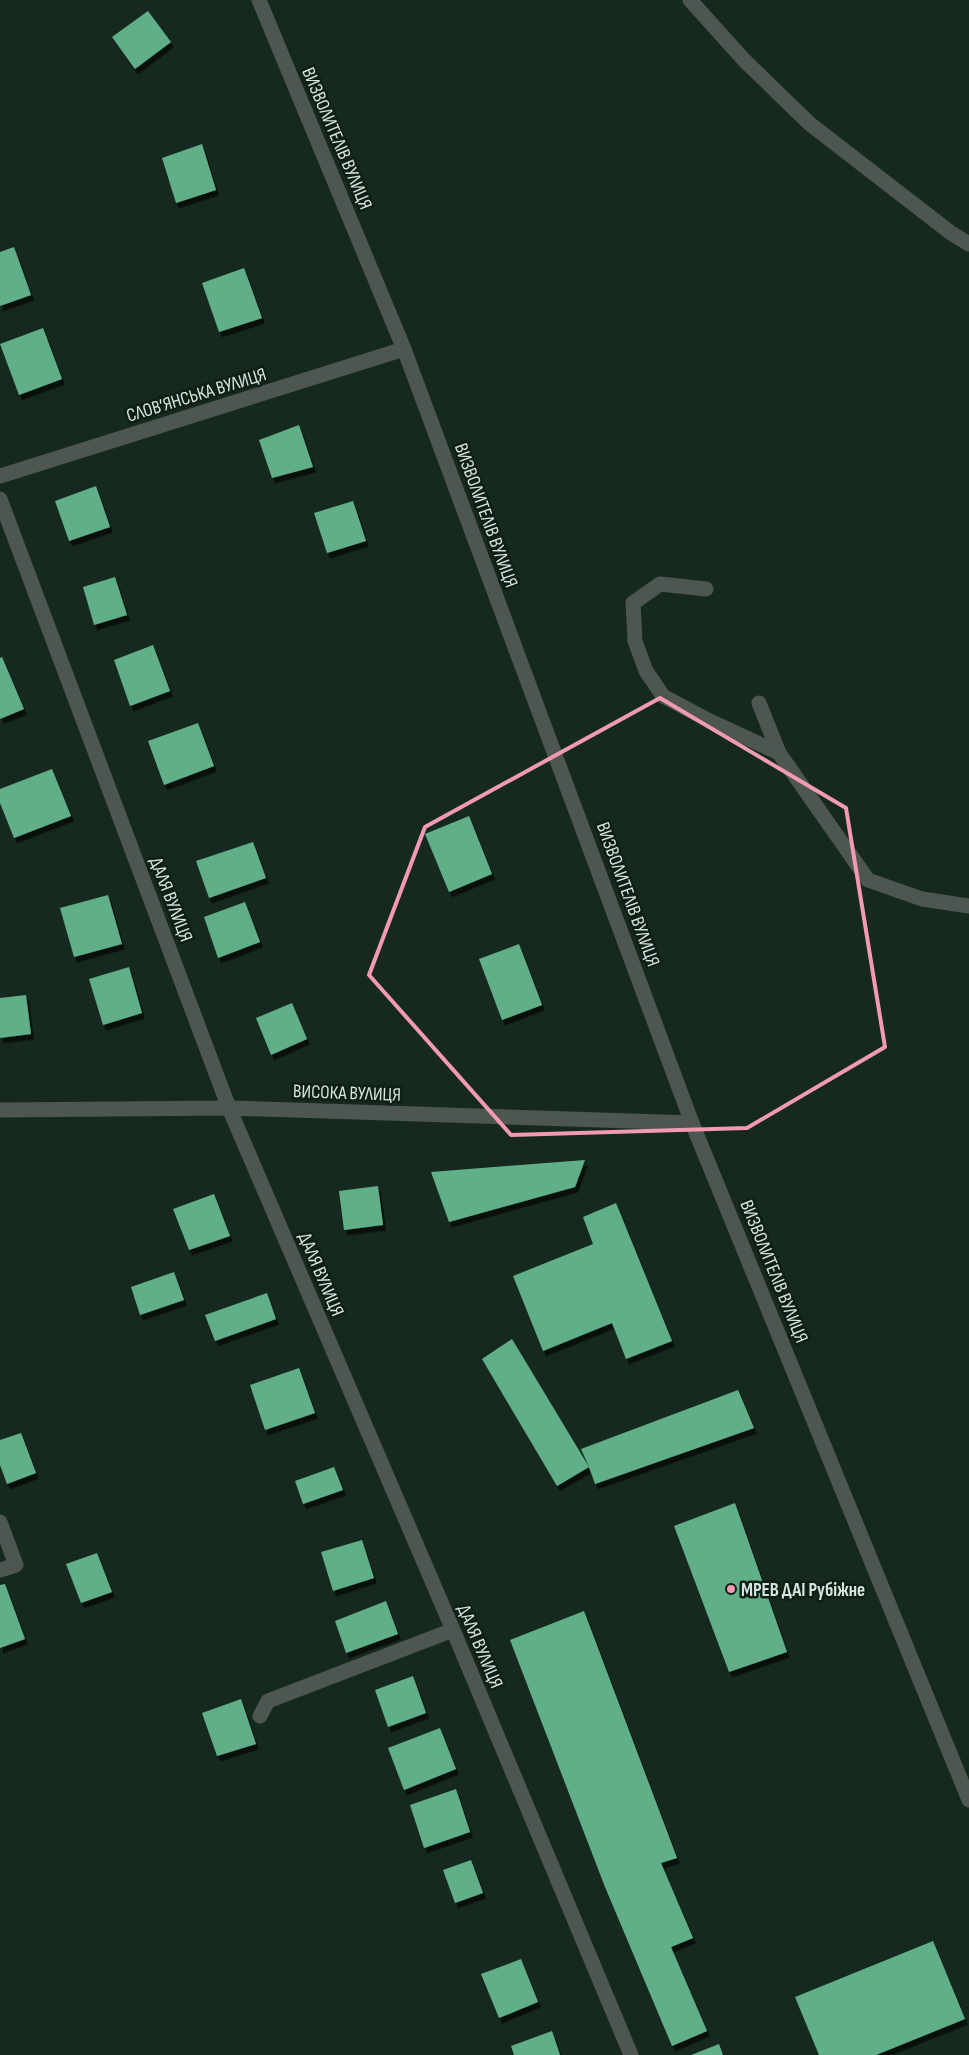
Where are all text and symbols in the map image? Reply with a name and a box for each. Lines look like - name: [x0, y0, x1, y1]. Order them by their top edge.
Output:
- street label: ВИЗВОЛИТЕЛІВ ВУЛИЦЯ: [296, 64, 377, 213]
- street label: СЛОВ’ЯНСЬКА ВУЛИЦЯ: [124, 363, 269, 428]
- street label: ВИЗВОЛИТЕЛІВ ВУЛИЦЯ: [449, 440, 522, 591]
- street label: ВИЗВОЛИТЕЛІВ ВУЛИЦЯ: [591, 819, 664, 970]
- street label: ДАЛЯ ВУЛИЦЯ: [144, 854, 197, 945]
- street label: ВИСОКА ВУЛИЦЯ: [293, 1080, 401, 1107]
- street label: ВИЗВОЛИТЕЛІВ ВУЛИЦЯ: [734, 1197, 813, 1346]
- street label: ДАЛЯ ВУЛИЦЯ: [293, 1229, 349, 1320]
- place label: МРЕВ ДАІ Рубіжне: [741, 1579, 865, 1602]
- marker: МРЕВ ДАІ Рубіжне: [725, 1583, 737, 1595]
- street label: ДАЛЯ ВУЛИЦЯ: [452, 1601, 508, 1692]

